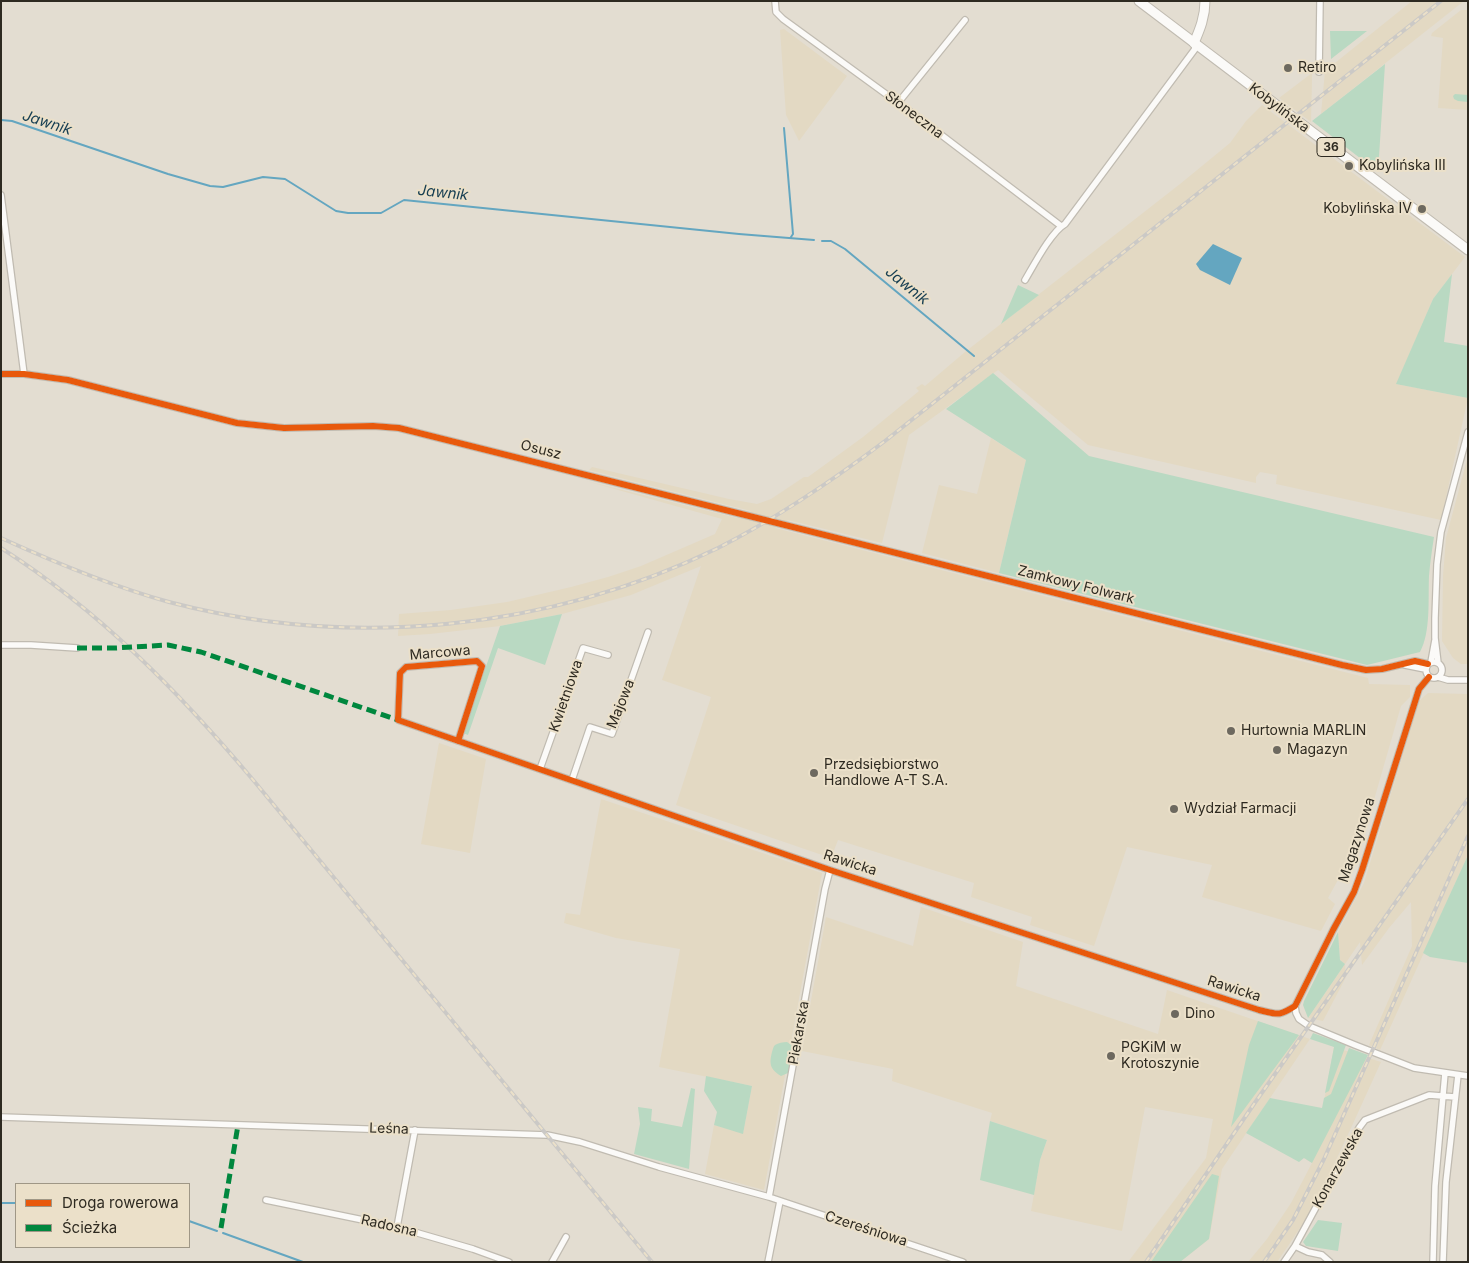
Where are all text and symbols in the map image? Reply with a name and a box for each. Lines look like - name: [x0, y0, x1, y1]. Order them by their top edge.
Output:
- place label: Retiro: [1298, 60, 1336, 76]
- marker: Retiro: [1282, 62, 1294, 74]
- street label: Kobylińska: [1245, 80, 1313, 136]
- street label: Słoneczna: [881, 88, 947, 142]
- water label: Jawnik: [20, 107, 74, 139]
- road number: 36: [1317, 138, 1345, 156]
- place label: Kobylińska III: [1359, 158, 1446, 174]
- marker: Kobylińska III: [1343, 160, 1355, 172]
- water label: Jawnik: [417, 181, 469, 205]
- place label: Kobylińska IV: [1323, 201, 1412, 217]
- marker: Kobylińska IV: [1416, 203, 1428, 215]
- water label: Jawnik: [882, 263, 932, 309]
- street label: Osusz: [519, 437, 563, 463]
- street label: Zamkowy Folwark: [1016, 562, 1136, 608]
- street label: Marcowa: [409, 642, 471, 664]
- street label: Kwietniowa: [546, 658, 586, 734]
- street label: Majowa: [604, 677, 638, 731]
- place label: Hurtownia MARLIN: [1241, 723, 1366, 739]
- marker: Hurtownia MARLIN: [1225, 725, 1237, 737]
- place label: Magazyn: [1287, 742, 1348, 758]
- marker: Magazyn: [1271, 744, 1283, 756]
- place label: Przedsiębiorstwo Handlowe A-T S.A.: [824, 757, 948, 790]
- marker: Przedsiębiorstwo Handlowe A-T S.A.: [808, 767, 820, 779]
- street label: Magazynowa: [1335, 795, 1379, 885]
- place label: Wydział Farmacji: [1184, 801, 1296, 817]
- marker: Wydział Farmacji: [1168, 803, 1180, 815]
- street label: Rawicka: [821, 846, 879, 880]
- street label: Rawicka: [1205, 972, 1263, 1006]
- street label: Piekarska: [785, 1000, 813, 1066]
- place label: Dino: [1185, 1006, 1215, 1022]
- marker: Dino: [1169, 1008, 1181, 1020]
- place label: PGKiM w Krotoszynie: [1121, 1040, 1199, 1072]
- marker: PGKiM w Krotoszynie: [1105, 1050, 1117, 1062]
- street label: Leśna: [369, 1120, 409, 1138]
- street label: Konarzewska: [1309, 1125, 1367, 1211]
- legend: [15, 1183, 190, 1248]
- text: Droga rowerowa: [62, 1193, 179, 1212]
- street label: Czereśniowa: [823, 1208, 909, 1250]
- street label: Radosna: [359, 1211, 419, 1241]
- text: Ścieżka: [62, 1218, 117, 1237]

